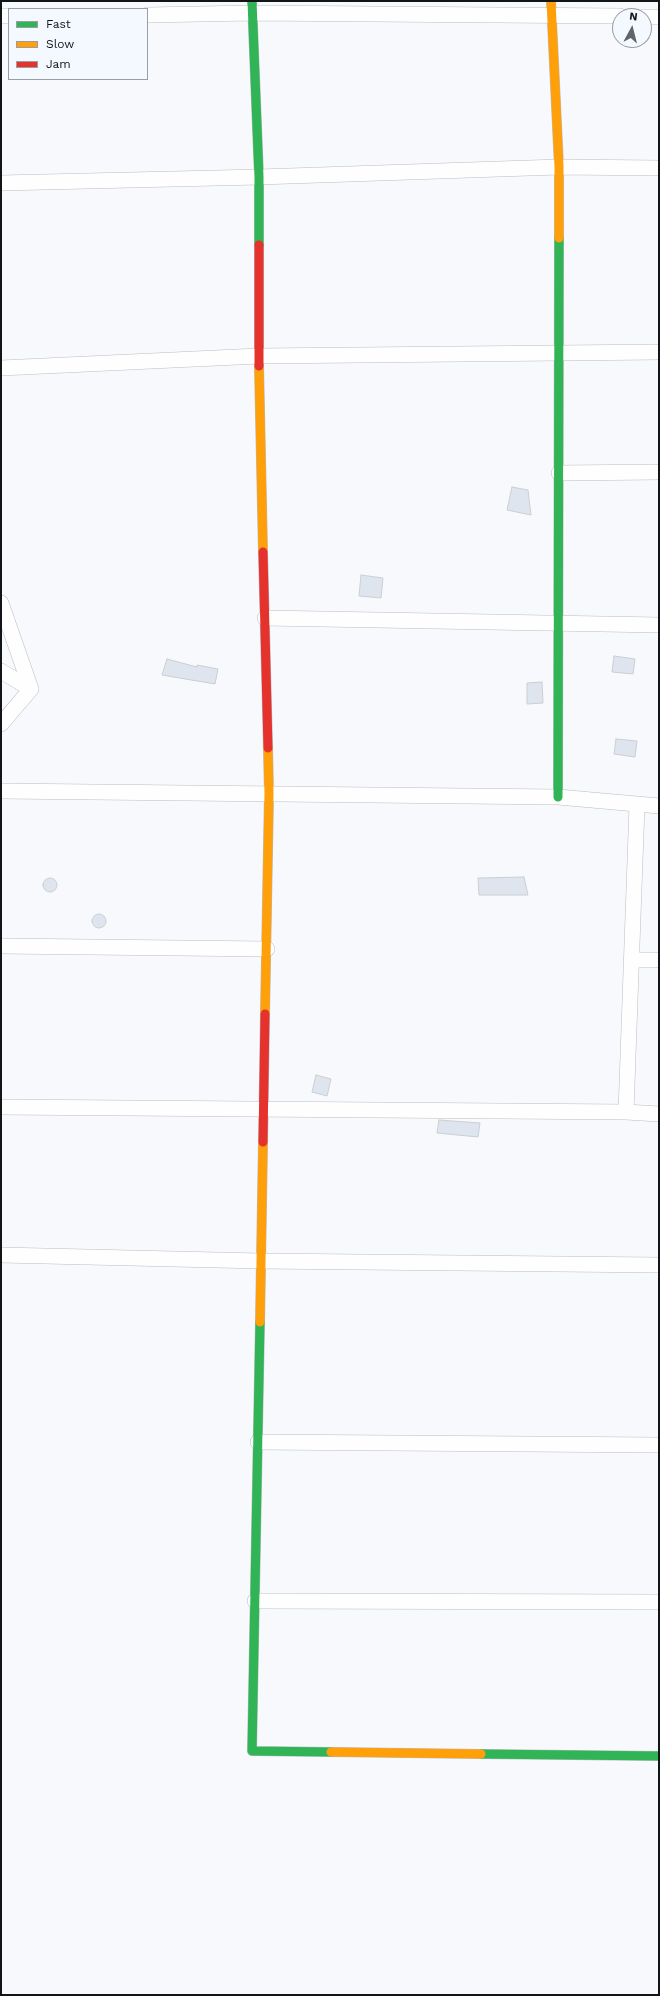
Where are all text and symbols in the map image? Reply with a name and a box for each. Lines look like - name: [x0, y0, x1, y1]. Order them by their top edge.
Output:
- legend: [8, 8, 148, 80]
- north arrow: [612, 8, 652, 48]
- text: N: [629, 10, 638, 24]
- text: Fast: [46, 17, 71, 31]
- text: Slow: [46, 37, 74, 51]
- text: Jam: [46, 57, 71, 71]

